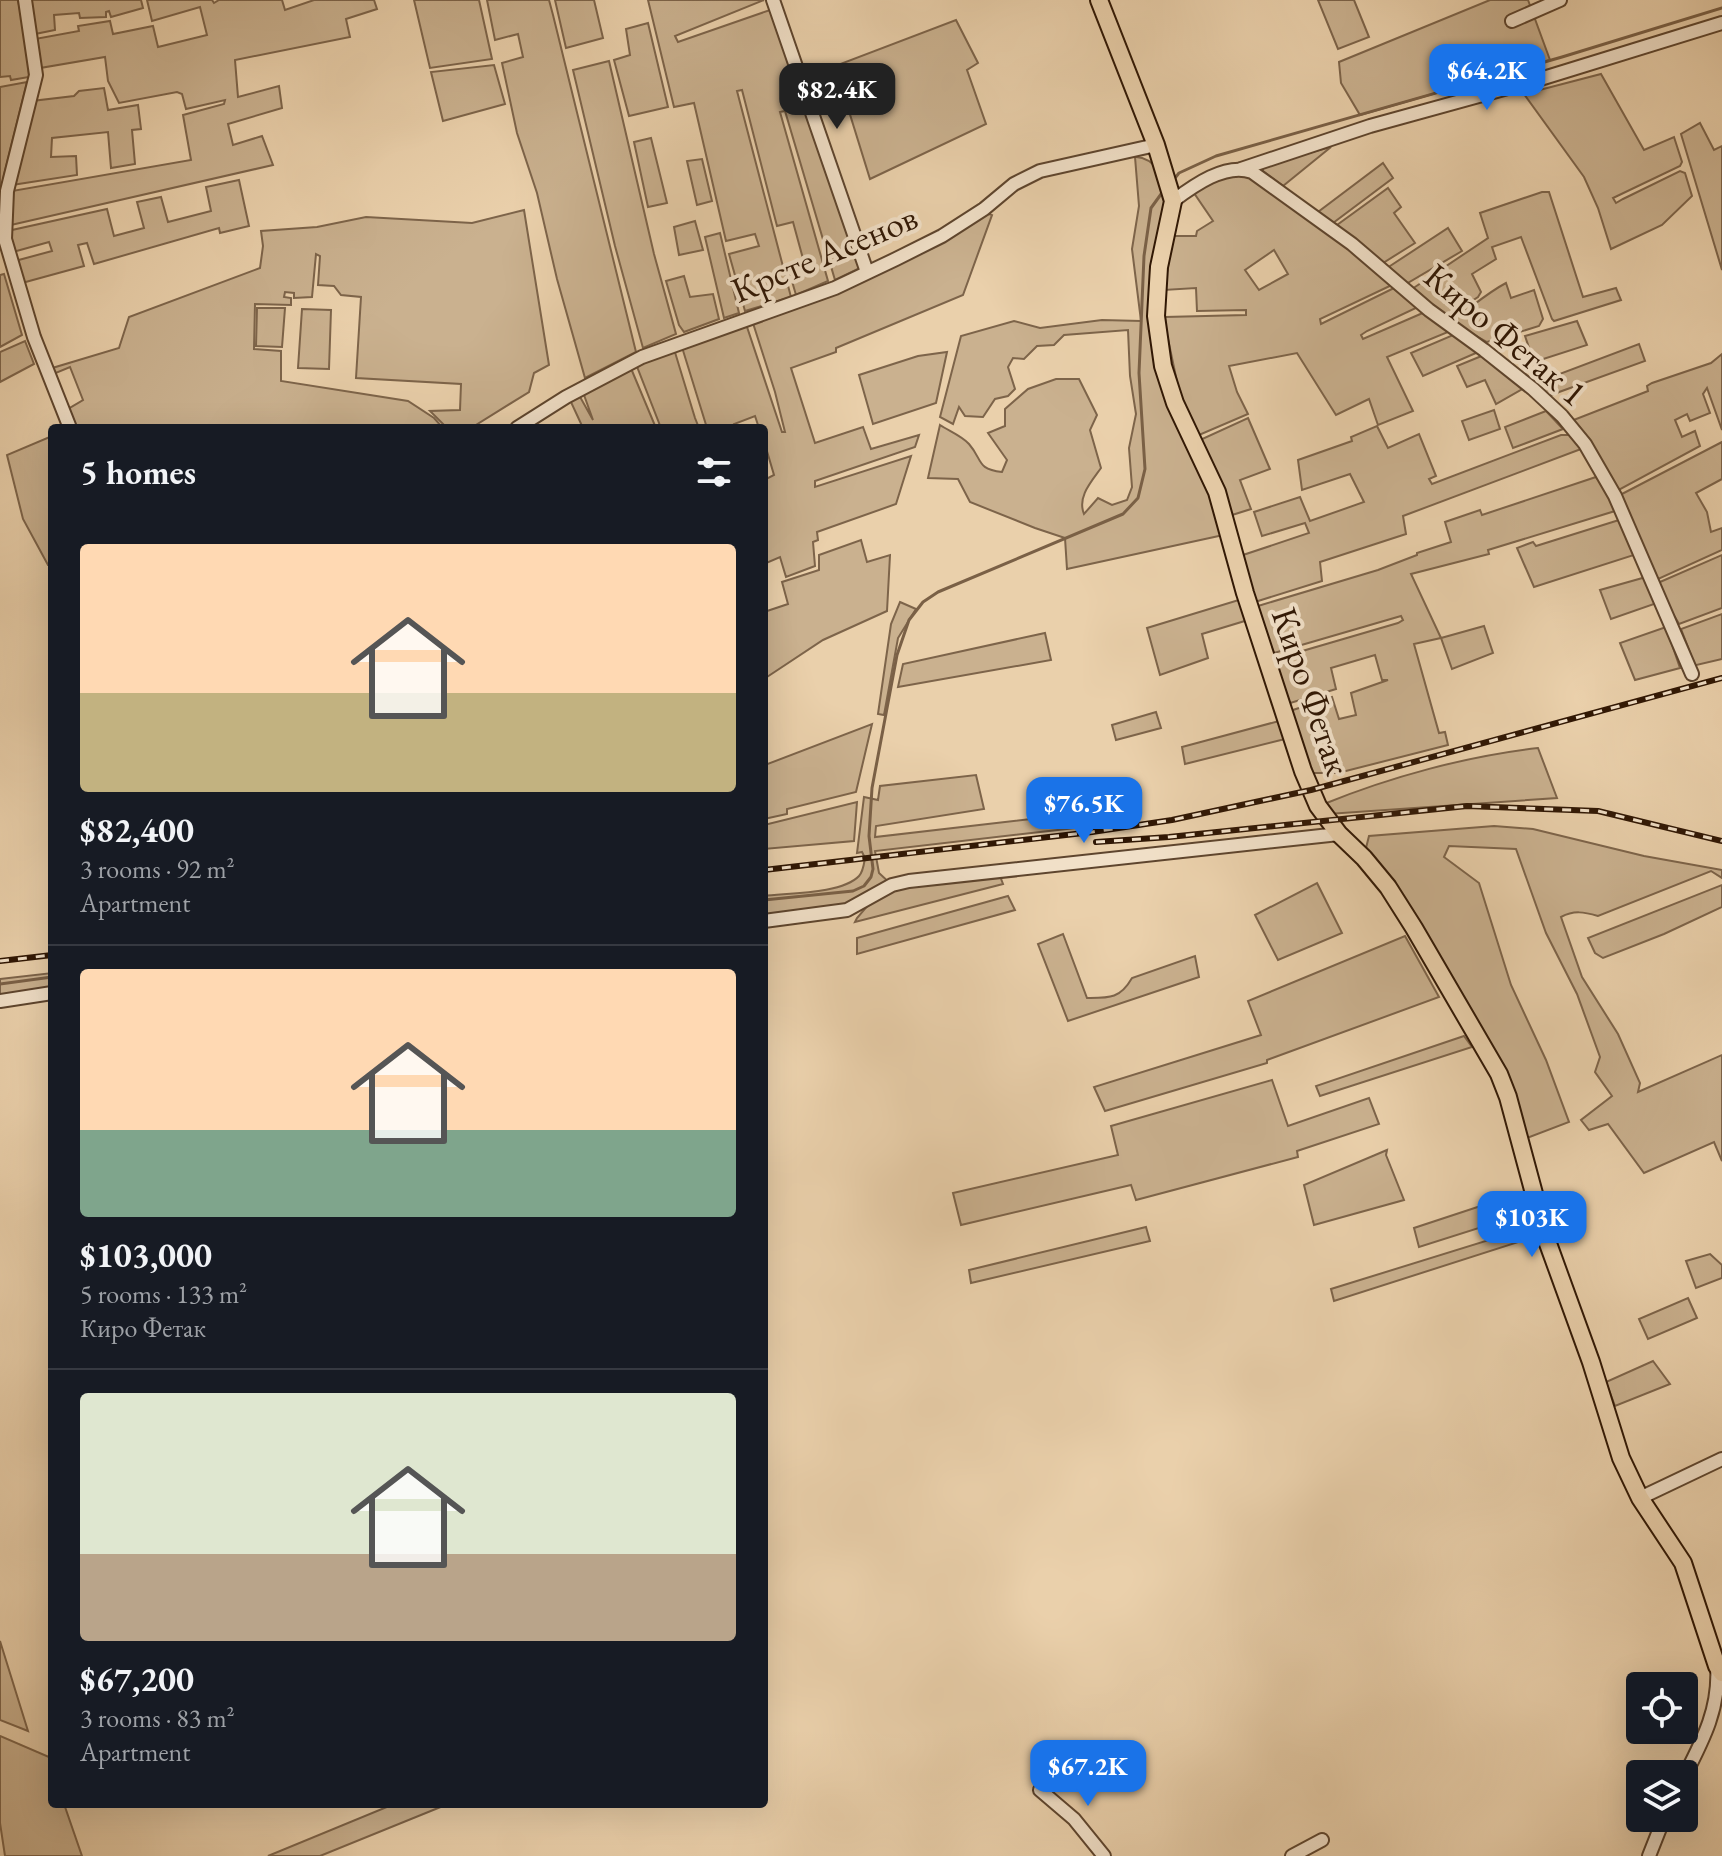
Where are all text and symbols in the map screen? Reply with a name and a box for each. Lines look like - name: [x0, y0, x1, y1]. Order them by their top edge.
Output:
- pin: $64.2K: [1422, 44, 1552, 112]
- text: $64.2K: [1447, 53, 1527, 87]
- pin: $82.4K: [772, 63, 902, 131]
- text: $82.4K: [797, 72, 877, 106]
- street label: Крсте Асенов: [724, 193, 924, 314]
- street label: Киро Фетак 1: [1414, 252, 1597, 416]
- text: 5 homes: [80, 450, 196, 494]
- icon: filters: [692, 450, 736, 494]
- icon: home: [336, 596, 480, 740]
- street label: Киро Фетак: [1261, 601, 1362, 781]
- pin: $76.5K: [1019, 777, 1149, 845]
- text: $76.5K: [1044, 786, 1124, 820]
- text: $82,400: [80, 808, 194, 852]
- text: 3 rooms · 92 m²: [80, 852, 235, 886]
- text: Apartment: [80, 886, 190, 920]
- icon: home: [336, 1021, 480, 1165]
- pin: $103K: [1476, 1191, 1588, 1259]
- text: $103K: [1495, 1200, 1569, 1234]
- text: $103,000: [80, 1233, 212, 1277]
- text: 5 rooms · 133 m²: [80, 1277, 247, 1311]
- text: Киро Фетак: [80, 1311, 206, 1345]
- icon: home: [336, 1445, 480, 1589]
- text: $67,200: [80, 1657, 194, 1701]
- map controls: [1626, 1672, 1698, 1832]
- button: locate: [1626, 1672, 1698, 1744]
- text: 3 rooms · 83 m²: [80, 1701, 235, 1735]
- text: Apartment: [80, 1735, 190, 1769]
- pin: $67.2K: [1023, 1740, 1153, 1808]
- text: $67.2K: [1048, 1749, 1128, 1783]
- button: layers: [1626, 1760, 1698, 1832]

